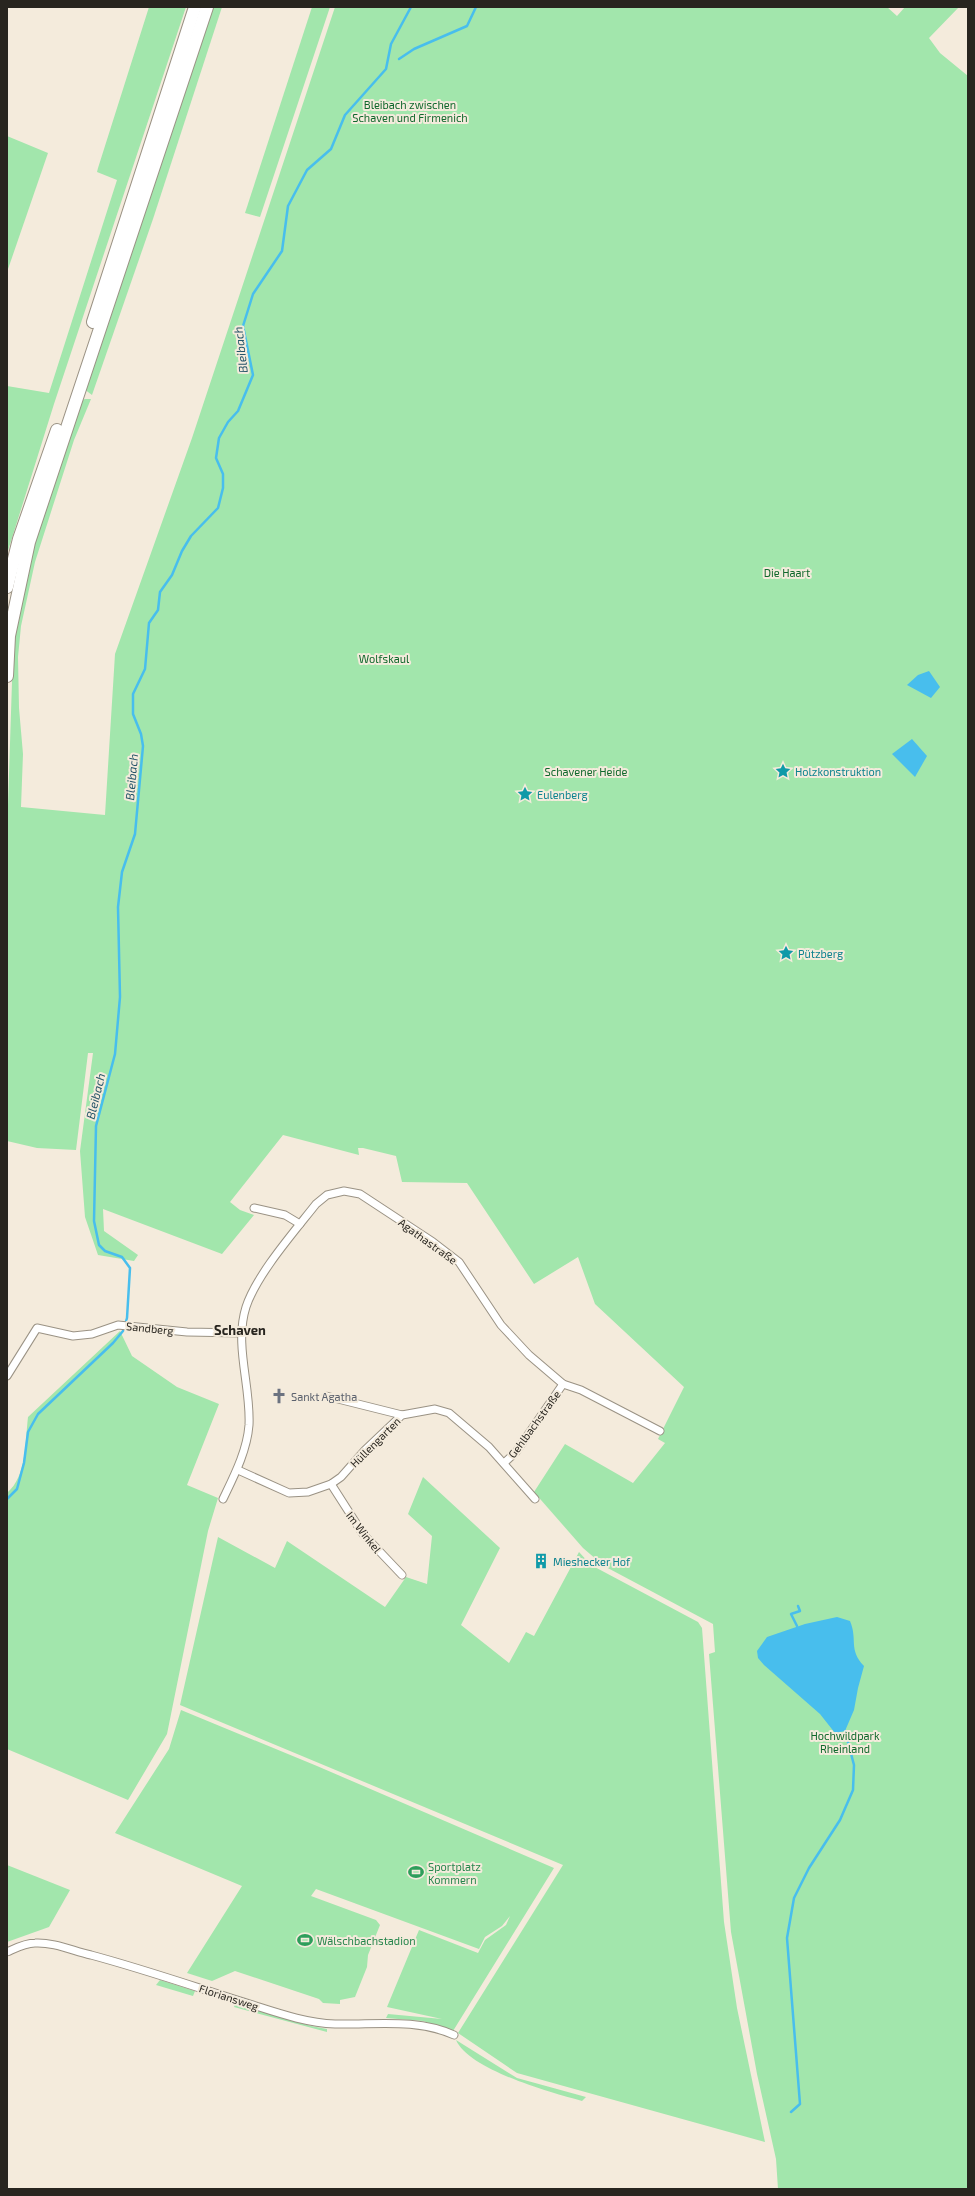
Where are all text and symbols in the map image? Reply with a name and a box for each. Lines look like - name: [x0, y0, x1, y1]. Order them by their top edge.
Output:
- park label: Bleibach zwischen Schaven und Firmenich: [352, 98, 468, 124]
- water label: Bleibach: [230, 326, 250, 374]
- park label: Die Haart: [764, 566, 810, 579]
- park label: Wolfskaul: [359, 652, 410, 665]
- water label: Bleibach: [122, 753, 140, 801]
- place icon: Holzkonstruktion: [774, 762, 792, 780]
- park label: Schavener Heide: [545, 765, 627, 778]
- place label: Holzkonstruktion: [795, 765, 881, 778]
- place icon: Eulenberg: [516, 785, 534, 803]
- place label: Eulenberg: [537, 788, 588, 801]
- place icon: Pützberg: [777, 944, 795, 962]
- place label: Pützberg: [798, 947, 843, 960]
- water label: Bleibach: [83, 1072, 107, 1120]
- street label: Agathastraße: [396, 1215, 460, 1267]
- street label: Sandberg: [126, 1319, 174, 1337]
- district label: Schaven: [214, 1322, 266, 1338]
- church icon: Sankt Agatha: [270, 1387, 288, 1405]
- street label: Gehlbachstraße: [505, 1388, 563, 1460]
- place label: Sankt Agatha: [291, 1390, 357, 1403]
- street label: Hüllengarten: [347, 1414, 403, 1470]
- street label: Im Winkel: [344, 1509, 385, 1556]
- building icon: Mieshecker Hof: [532, 1552, 550, 1570]
- place label: Mieshecker Hof: [553, 1555, 631, 1568]
- park label: Hochwildpark Rheinland: [810, 1729, 880, 1755]
- place label: Sportplatz Kommern: [428, 1860, 481, 1886]
- sports icon: Sportplatz Kommern: [407, 1863, 425, 1881]
- sports icon: Wälschbachstadion: [296, 1931, 314, 1949]
- place label: Wälschbachstadion: [317, 1934, 416, 1947]
- street label: Floriansweg: [198, 1981, 260, 2013]

